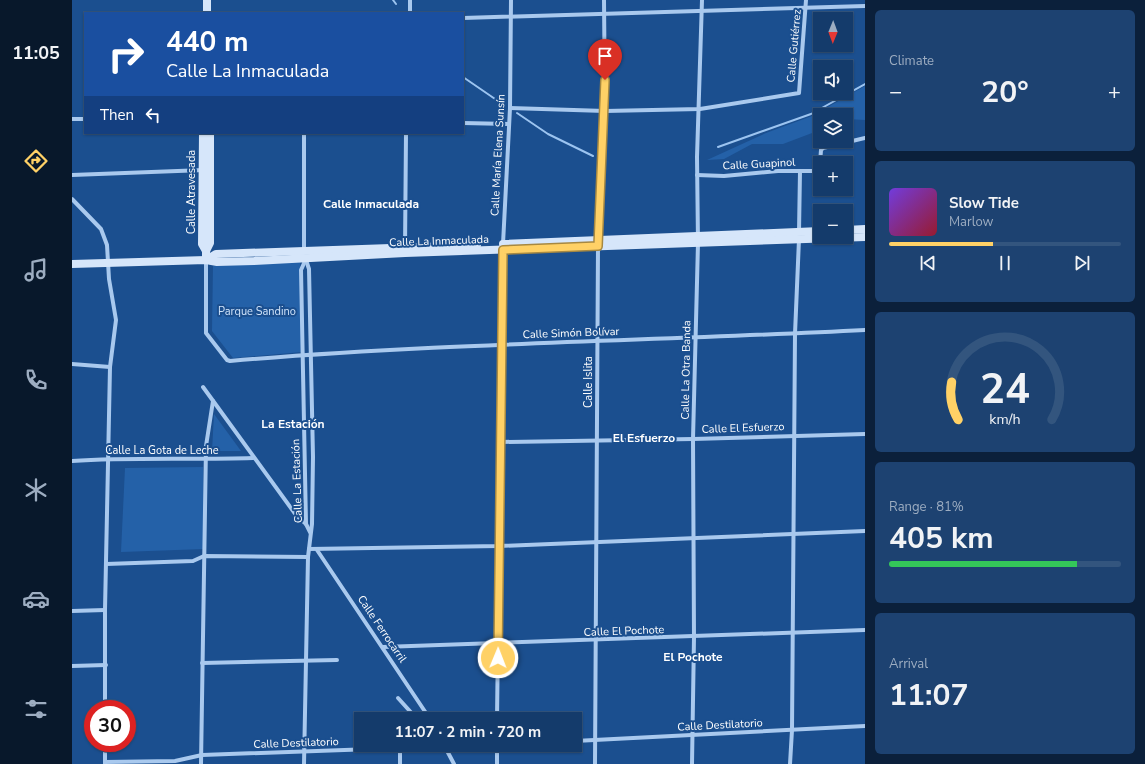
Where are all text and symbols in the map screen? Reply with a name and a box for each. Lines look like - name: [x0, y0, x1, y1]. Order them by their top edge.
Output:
- street label: Calle Gutiérrez: [783, 9, 805, 83]
- north arrow: [813, 12, 853, 52]
- map controls: [813, 12, 853, 244]
- text: 440 m: [166, 23, 249, 61]
- icon: right: [100, 28, 152, 80]
- pin: [588, 39, 622, 80]
- text: 11:05: [12, 41, 60, 65]
- icon: arrive: [594, 45, 616, 67]
- text: Climate: [889, 52, 934, 70]
- text: Calle La Inmaculada: [166, 59, 329, 83]
- button: sound: [813, 60, 853, 100]
- text: 20°: [981, 72, 1029, 113]
- text: −: [889, 77, 902, 107]
- text: +: [1108, 77, 1121, 107]
- street label: Calle María Elena Sunsín: [487, 94, 509, 216]
- icon: left: [142, 104, 164, 126]
- text: Then: [100, 105, 134, 125]
- button: layers: [813, 108, 853, 148]
- icon: directions: [22, 147, 50, 175]
- street label: Calle Atravesada: [184, 150, 199, 234]
- street label: Calle Guapinol: [722, 155, 796, 173]
- button: +: [813, 156, 853, 196]
- text: Slow Tide: [949, 193, 1019, 213]
- district label: Calle Inmaculada: [323, 196, 419, 212]
- button: −: [813, 204, 853, 244]
- text: Marlow: [949, 213, 994, 231]
- street label: Calle La Inmaculada: [389, 232, 489, 250]
- icon: previous: [917, 252, 939, 274]
- icon: pause: [994, 252, 1016, 274]
- icon: next: [1071, 252, 1093, 274]
- icon: music: [22, 256, 50, 284]
- park label: Parque Sandino: [218, 304, 296, 319]
- street label: Calle La Otra Banda: [678, 320, 694, 420]
- street label: Calle Simón Bolívar: [522, 324, 620, 342]
- street label: Calle Islita: [581, 356, 596, 408]
- text: 24: [980, 361, 1030, 418]
- icon: phone: [22, 366, 50, 394]
- text: km/h: [989, 410, 1021, 429]
- district label: La Estación: [261, 416, 325, 432]
- street label: Calle El Esfuerzo: [701, 419, 785, 437]
- district label: El Esfuerzo: [613, 430, 675, 446]
- street label: Calle La Estación: [288, 439, 306, 523]
- street label: Calle La Gota de Leche: [105, 443, 219, 458]
- icon: climate: [22, 476, 50, 504]
- text: Range · 81%: [889, 498, 964, 516]
- text: 405 km: [889, 518, 994, 559]
- icon: car: [22, 585, 50, 613]
- street label: Calle Ferrocarril: [354, 592, 411, 666]
- street label: Calle El Pochote: [583, 622, 665, 640]
- position arrow: [477, 637, 519, 679]
- district label: El Pochote: [663, 649, 723, 665]
- text: Arrival: [889, 655, 928, 673]
- text: 11:07: [889, 675, 968, 716]
- icon: filters: [22, 695, 50, 723]
- speed limit sign: 30: [84, 700, 136, 752]
- street label: Calle Destilatorio: [677, 715, 763, 735]
- text: 11:07 · 2 min · 720 m: [395, 722, 541, 742]
- street label: Calle Destilatorio: [253, 734, 339, 752]

